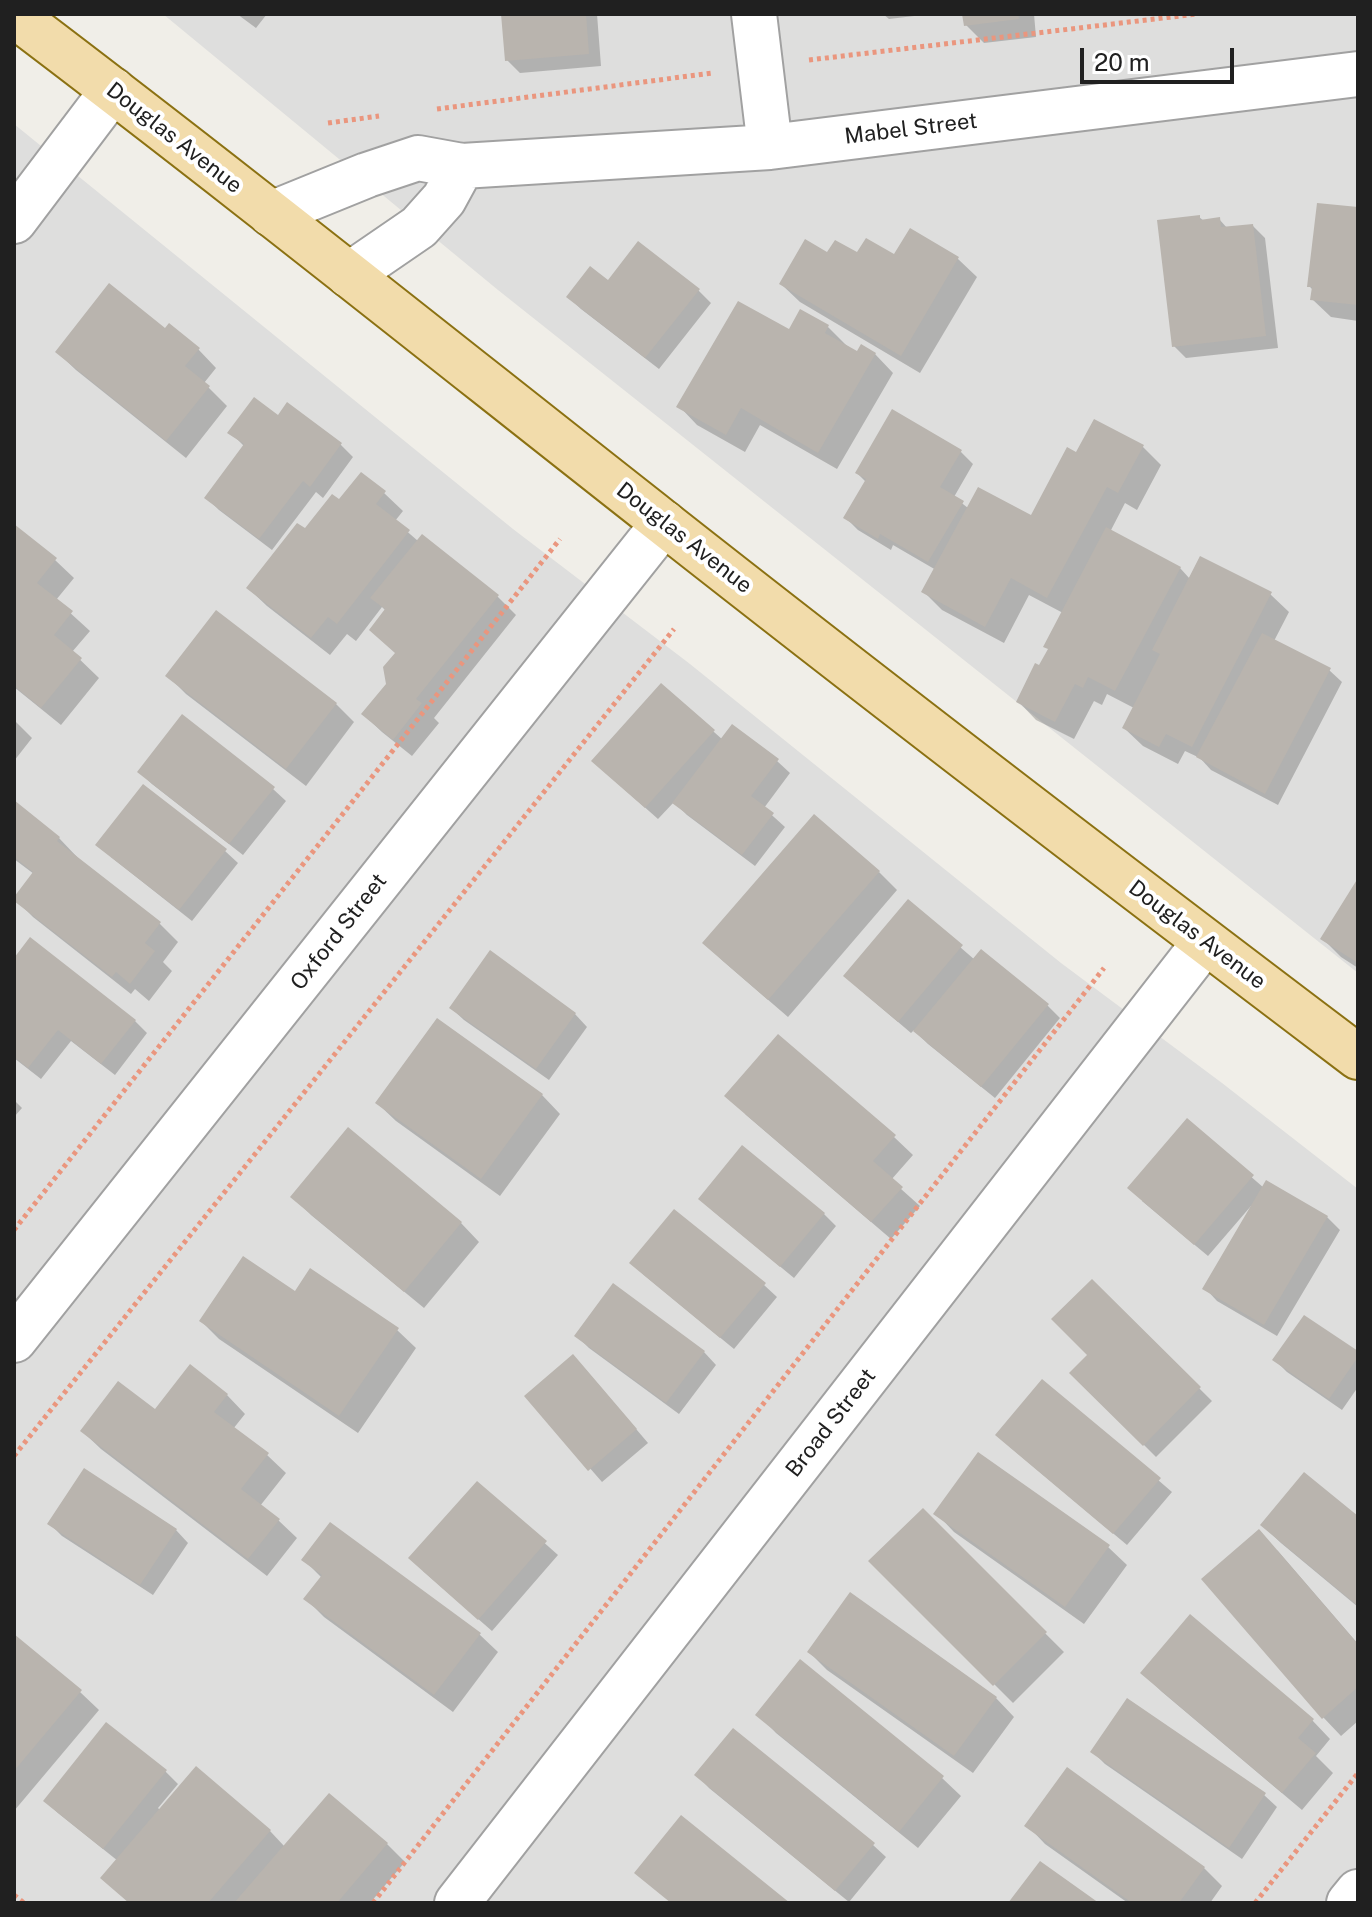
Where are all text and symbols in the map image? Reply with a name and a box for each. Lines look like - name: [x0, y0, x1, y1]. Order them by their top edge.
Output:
- scale bar: [1084, 32, 1238, 82]
- text: 20 m: [1094, 48, 1150, 76]
- street label: Douglas Avenue: [101, 77, 247, 199]
- street label: Mabel Street: [843, 108, 979, 150]
- street label: Douglas Avenue: [611, 477, 757, 599]
- street label: Oxford Street: [285, 869, 393, 995]
- street label: Douglas Avenue: [1123, 875, 1271, 995]
- street label: Broad Street: [780, 1364, 882, 1482]

